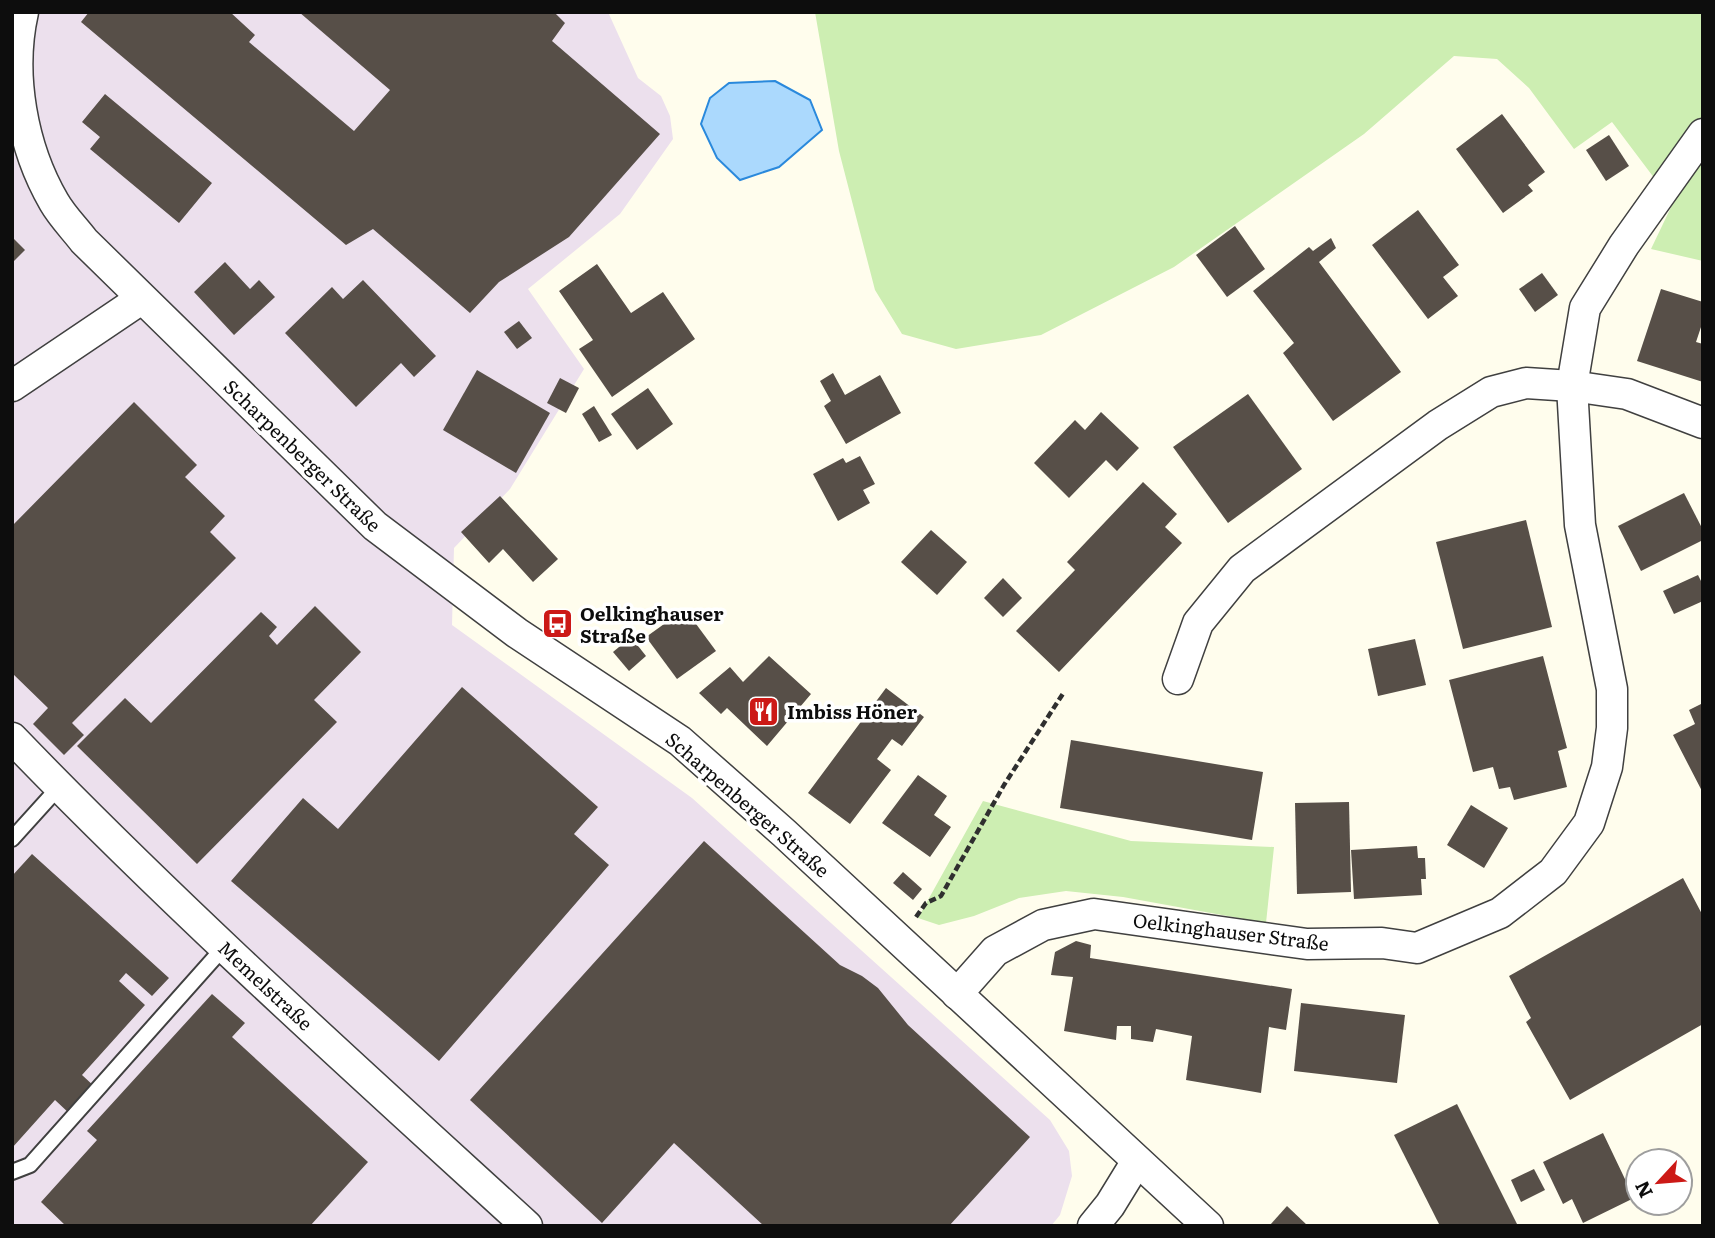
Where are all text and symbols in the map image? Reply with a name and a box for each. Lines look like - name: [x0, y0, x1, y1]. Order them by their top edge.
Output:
- street label: Scharpenberger Straße: [218, 372, 388, 538]
- place label: Oelkinghauser Straße: [580, 599, 724, 649]
- bus stop icon: Oelkinghauser Straße: [540, 607, 574, 641]
- restaurant icon: Imbiss Höner: [747, 694, 781, 728]
- place label: Imbiss Höner: [787, 697, 918, 725]
- street label: Scharpenberger Straße: [660, 725, 836, 883]
- street label: Oelkinghauser Straße: [1131, 905, 1331, 957]
- street label: Memelstraße: [212, 934, 320, 1036]
- north arrow: [1624, 1147, 1694, 1217]
- text: N: [1627, 1177, 1659, 1203]

